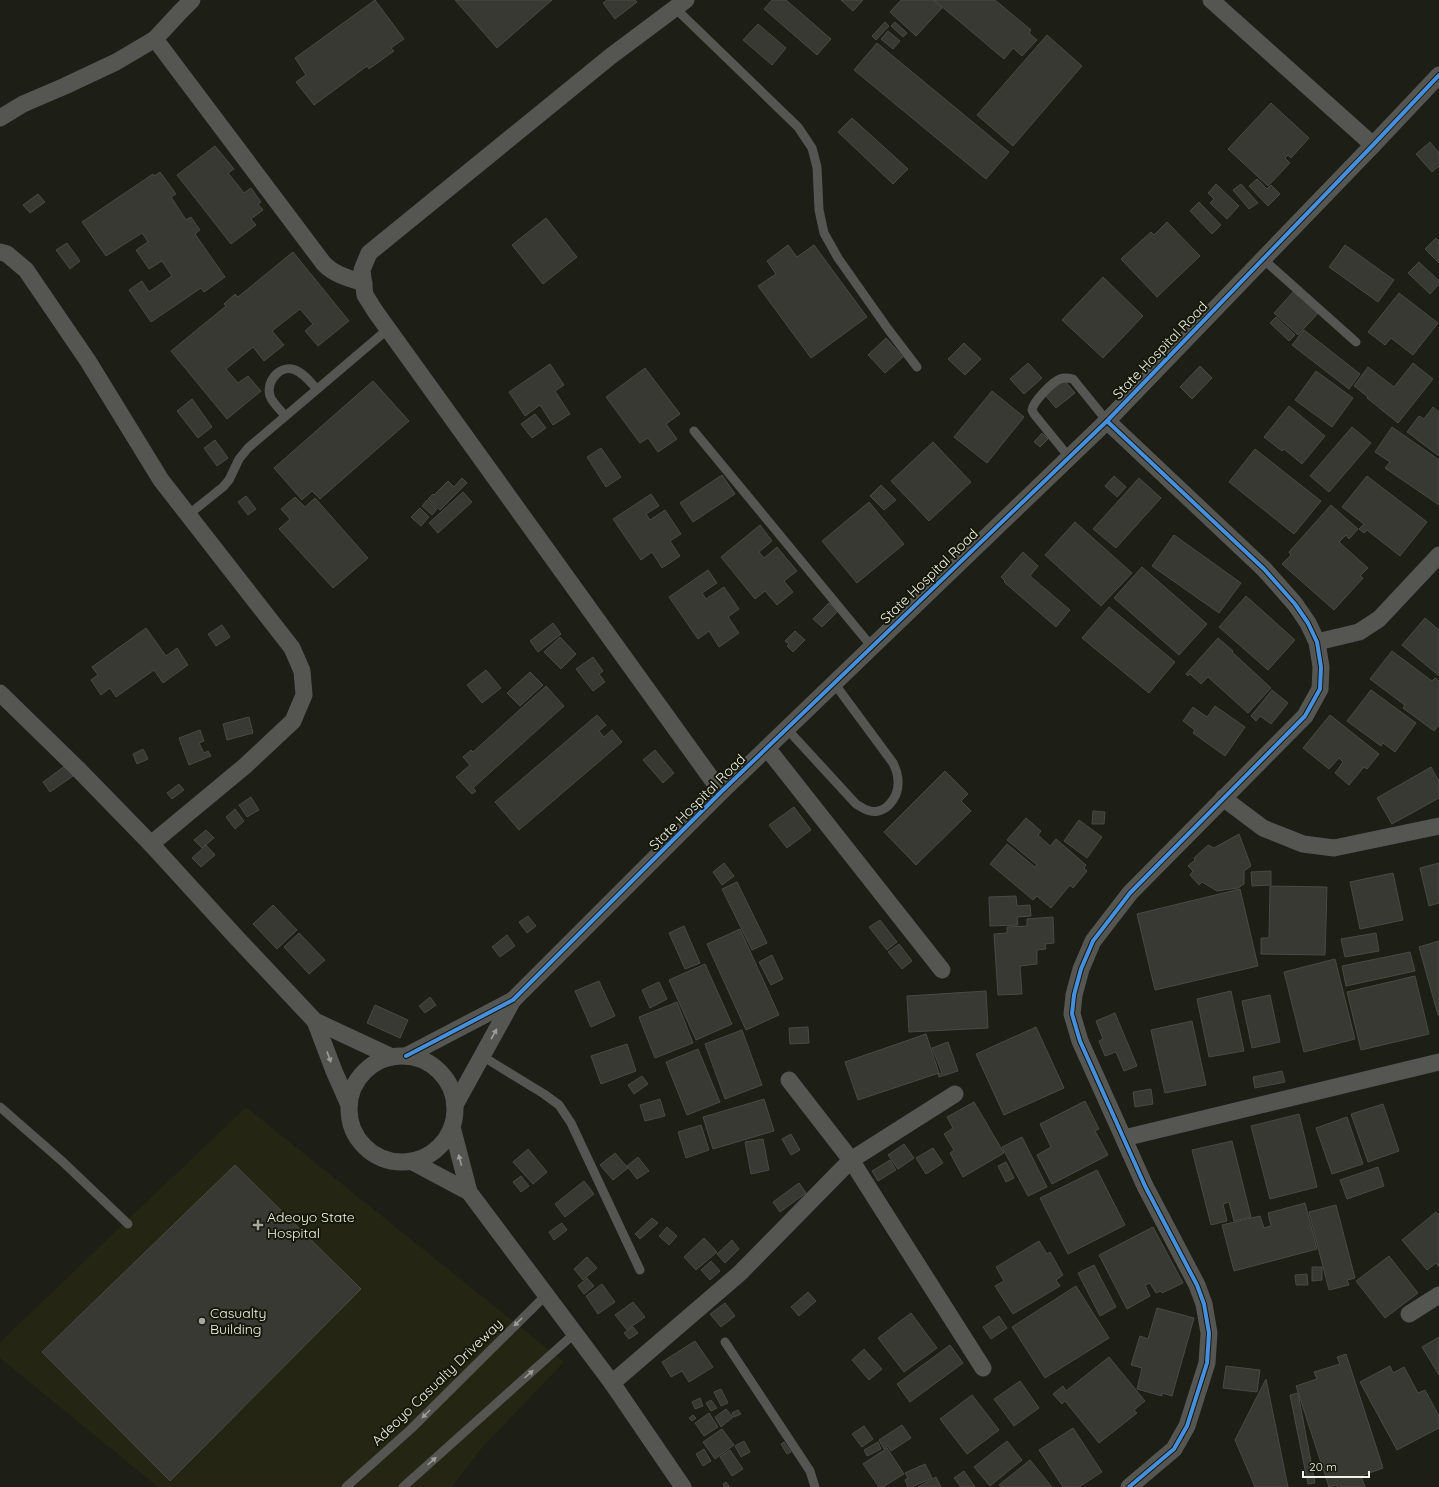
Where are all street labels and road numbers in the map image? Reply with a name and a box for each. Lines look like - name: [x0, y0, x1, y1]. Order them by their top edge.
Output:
- street label: State Hospital Road: [1109, 297, 1211, 403]
- street label: State Hospital Road: [876, 525, 982, 627]
- street label: State Hospital Road: [645, 750, 749, 854]
- street label: Adeoyo Casualty Driveway: [368, 1315, 506, 1449]

